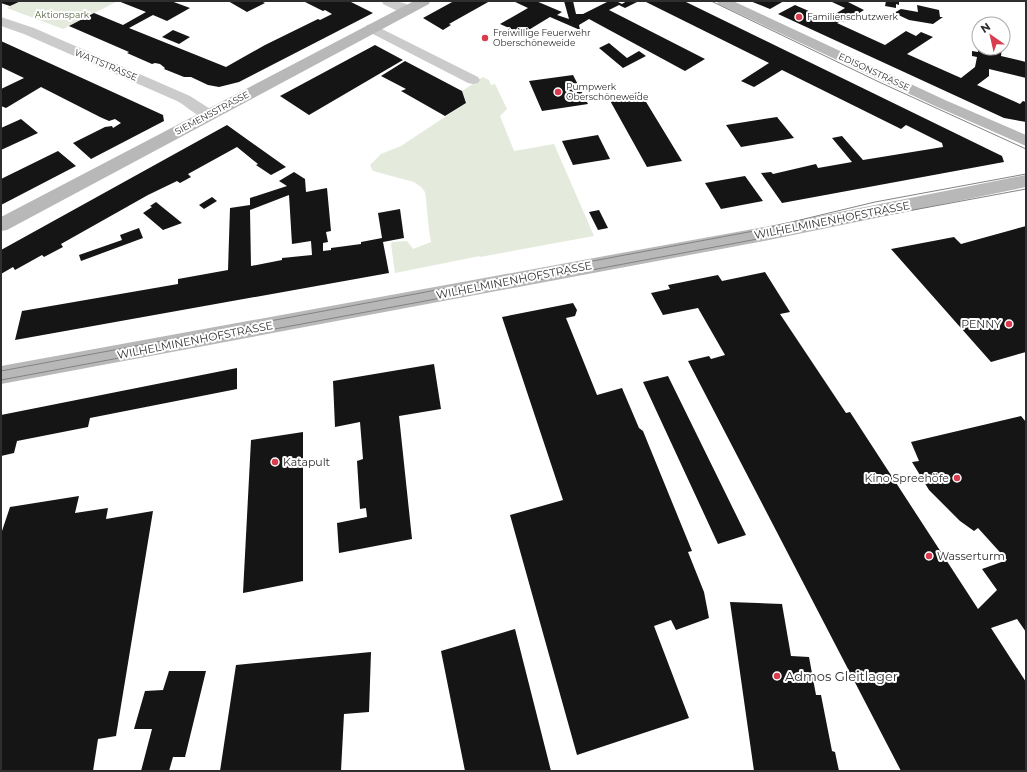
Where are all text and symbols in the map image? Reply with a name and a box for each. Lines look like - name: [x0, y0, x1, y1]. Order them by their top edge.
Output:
- park label: Aktionspark: [35, 9, 90, 20]
- place label: Familienschutzwerk: [807, 11, 899, 22]
- marker: Familienschutzwerk: [794, 12, 804, 22]
- north arrow: [971, 16, 1011, 56]
- text: N: [978, 19, 993, 36]
- place label: Freiwillige Feuerwehr Oberschöneweide: [493, 27, 591, 48]
- marker: Freiwillige Feuerwehr Oberschöneweide: [480, 33, 490, 43]
- street label: WATTSTRASSE: [73, 46, 139, 83]
- street label: EDISONSTRASSE: [837, 50, 912, 93]
- place label: Pumpwerk Oberschöneweide: [566, 81, 649, 102]
- marker: Pumpwerk Oberschöneweide: [553, 87, 563, 97]
- street label: SIEMENSSTRASSE: [173, 88, 251, 137]
- street label: WILHELMINENHOFSTRASSE: [753, 198, 911, 242]
- street label: WILHELMINENHOFSTRASSE: [435, 258, 593, 302]
- place label: PENNY: [961, 317, 1001, 331]
- street label: WILHELMINENHOFSTRASSE: [116, 318, 274, 362]
- marker: PENNY: [1004, 319, 1014, 329]
- place label: Katapult: [283, 455, 331, 469]
- marker: Katapult: [270, 457, 280, 467]
- place label: Kino Spreehöfe: [865, 471, 949, 485]
- marker: Kino Spreehöfe: [952, 473, 962, 483]
- place label: Wasserturm: [937, 549, 1005, 563]
- marker: Wasserturm: [924, 551, 934, 561]
- place label: Admos Gleitlager: [785, 668, 898, 684]
- marker: Admos Gleitlager: [772, 671, 782, 681]

